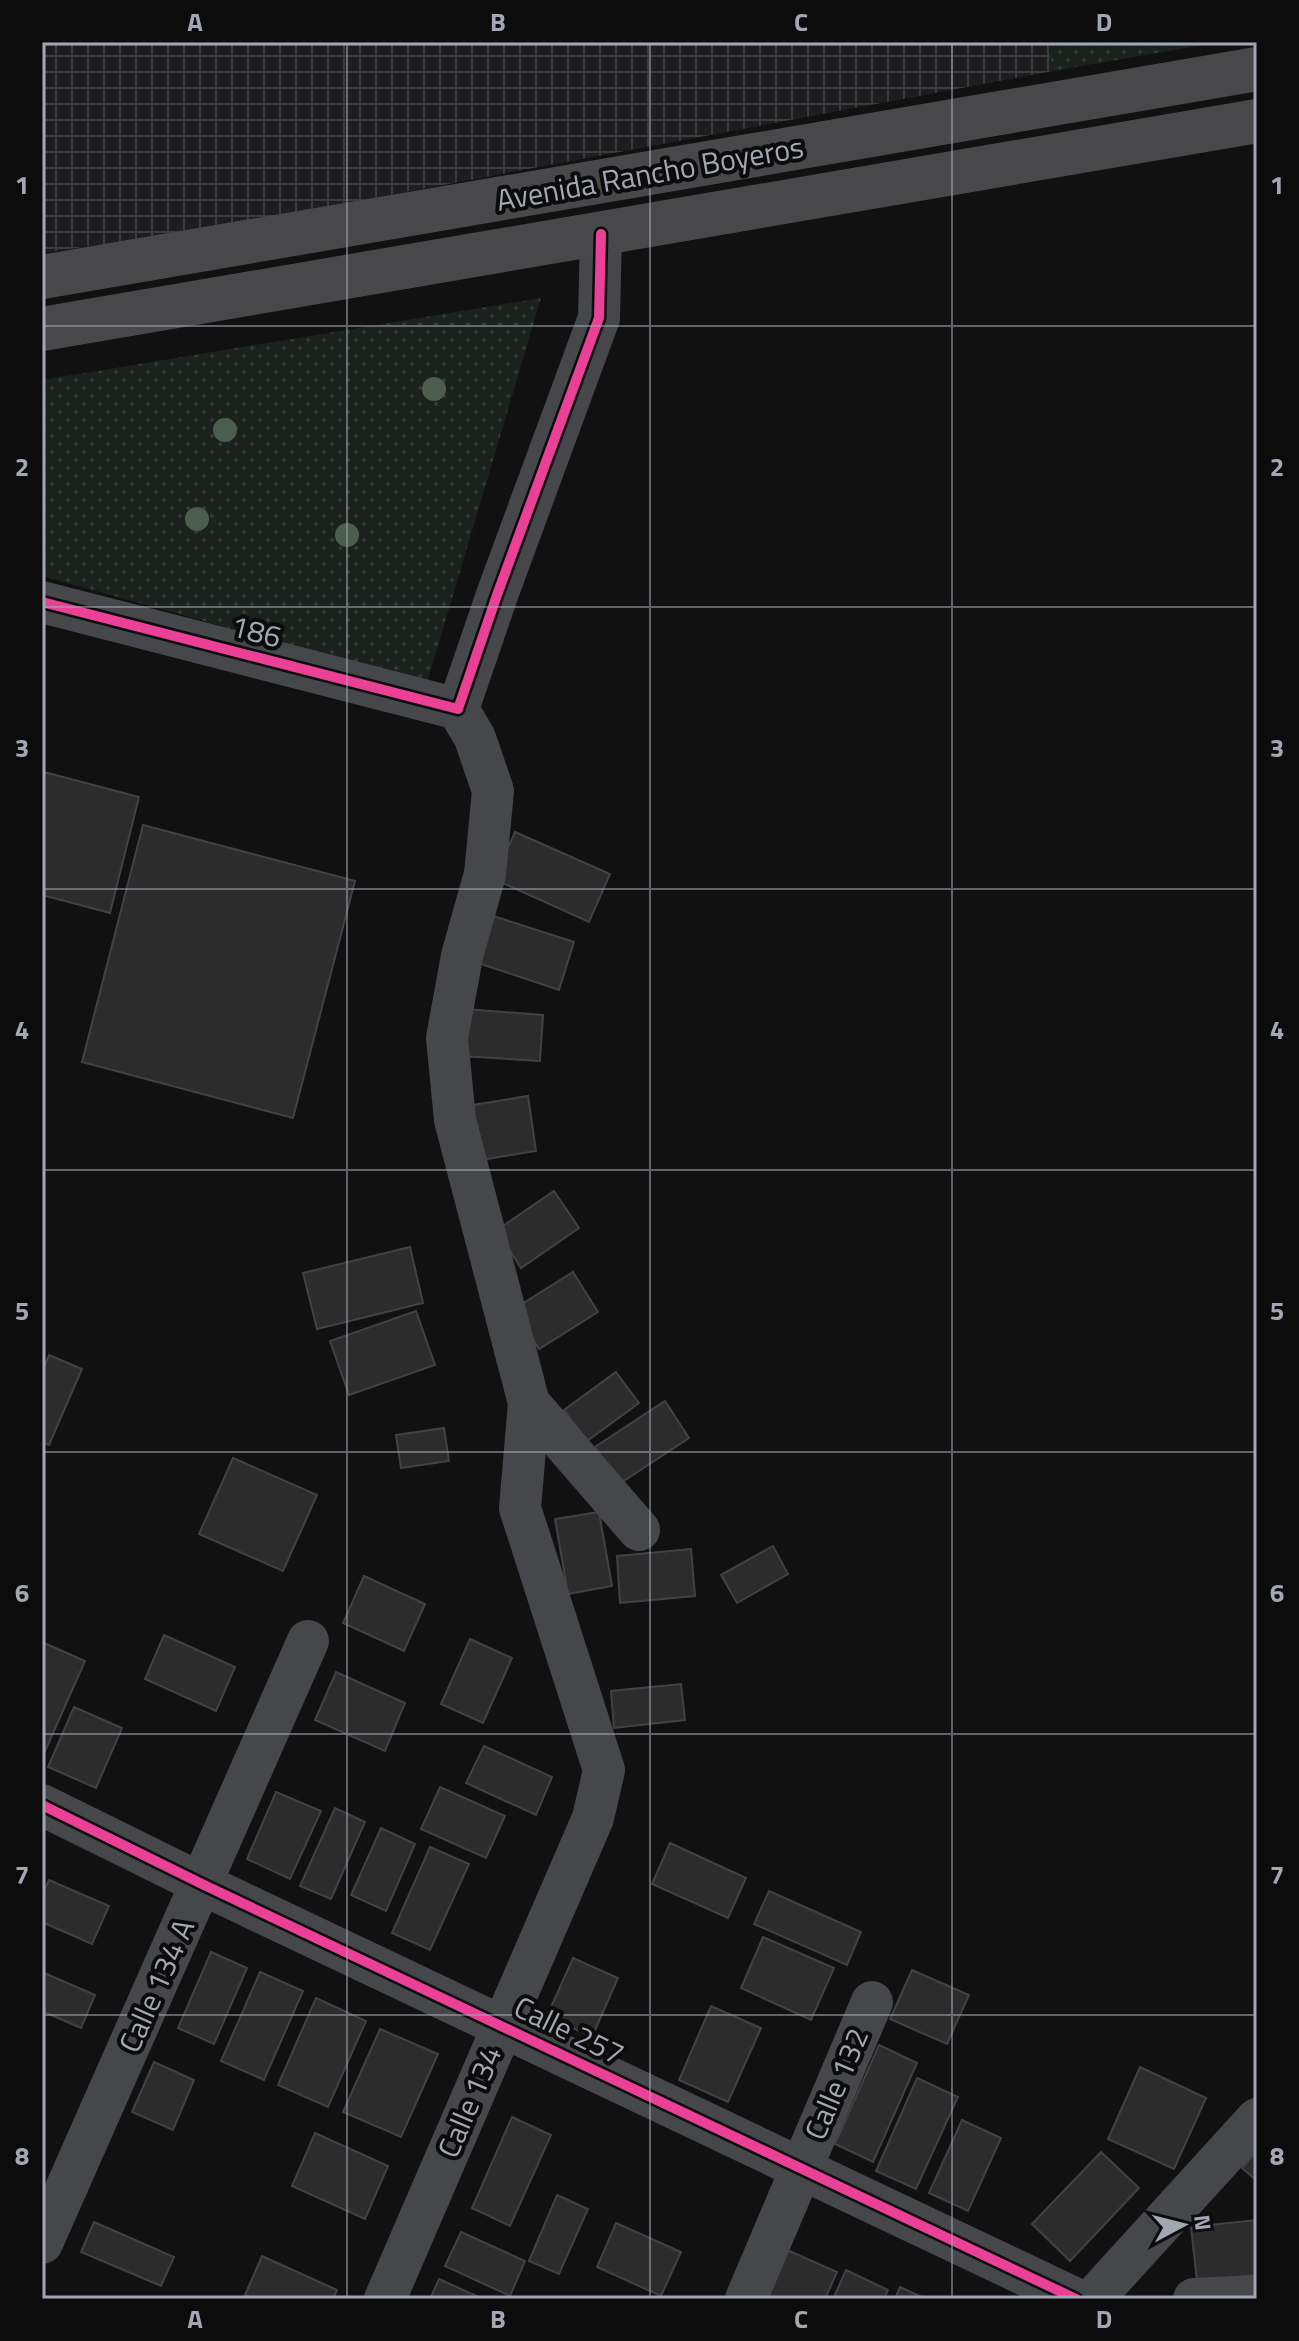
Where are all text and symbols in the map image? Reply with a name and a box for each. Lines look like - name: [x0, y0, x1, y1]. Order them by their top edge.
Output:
- text: A: [187, 2, 203, 41]
- text: B: [490, 2, 506, 41]
- text: C: [794, 2, 808, 41]
- text: D: [1096, 2, 1112, 41]
- street label: Avenida Rancho Boyeros: [493, 123, 807, 223]
- text: 1: [15, 165, 29, 204]
- text: 1: [1270, 165, 1284, 204]
- text: 2: [15, 447, 29, 486]
- text: 2: [1270, 447, 1284, 486]
- street label: 186: [226, 603, 286, 659]
- text: 3: [15, 728, 29, 767]
- text: 3: [1270, 728, 1284, 767]
- text: 4: [15, 1010, 29, 1049]
- text: 4: [1270, 1010, 1284, 1049]
- text: 5: [15, 1291, 29, 1330]
- text: 5: [1270, 1291, 1284, 1330]
- text: 6: [15, 1573, 29, 1612]
- text: 6: [1270, 1573, 1284, 1612]
- text: 7: [15, 1855, 29, 1894]
- text: 7: [1270, 1855, 1284, 1894]
- street label: Calle 134 A: [106, 1911, 206, 2060]
- street label: Calle 257: [507, 1984, 632, 2077]
- street label: Calle 132: [792, 2021, 880, 2147]
- street label: Calle 134: [425, 2039, 513, 2165]
- text: 8: [15, 2136, 29, 2175]
- text: 8: [1270, 2136, 1284, 2175]
- north arrow: [1143, 2185, 1223, 2265]
- text: N: [1185, 2213, 1221, 2232]
- text: A: [187, 2299, 203, 2338]
- text: B: [490, 2299, 506, 2338]
- text: C: [794, 2299, 808, 2338]
- text: D: [1096, 2299, 1112, 2338]

